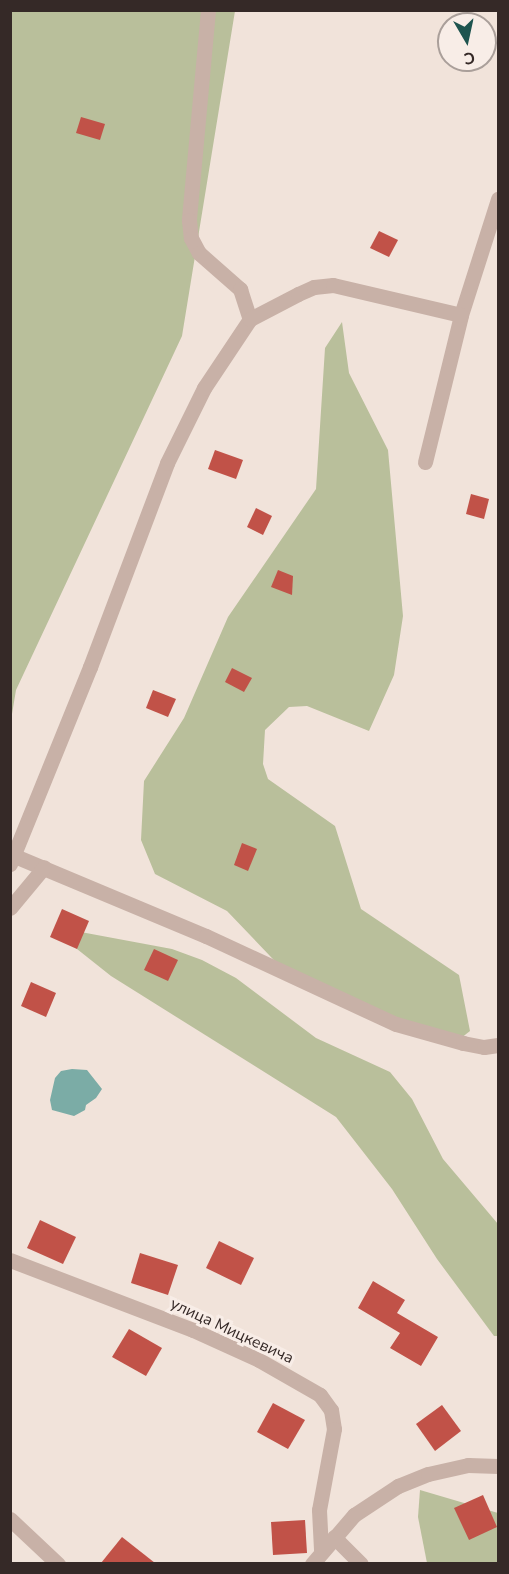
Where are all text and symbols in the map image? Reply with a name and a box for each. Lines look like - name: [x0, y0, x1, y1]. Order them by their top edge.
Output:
- north arrow: [437, 12, 497, 72]
- text: С: [462, 46, 477, 70]
- street label: улица Мицкевича: [167, 1294, 297, 1368]

